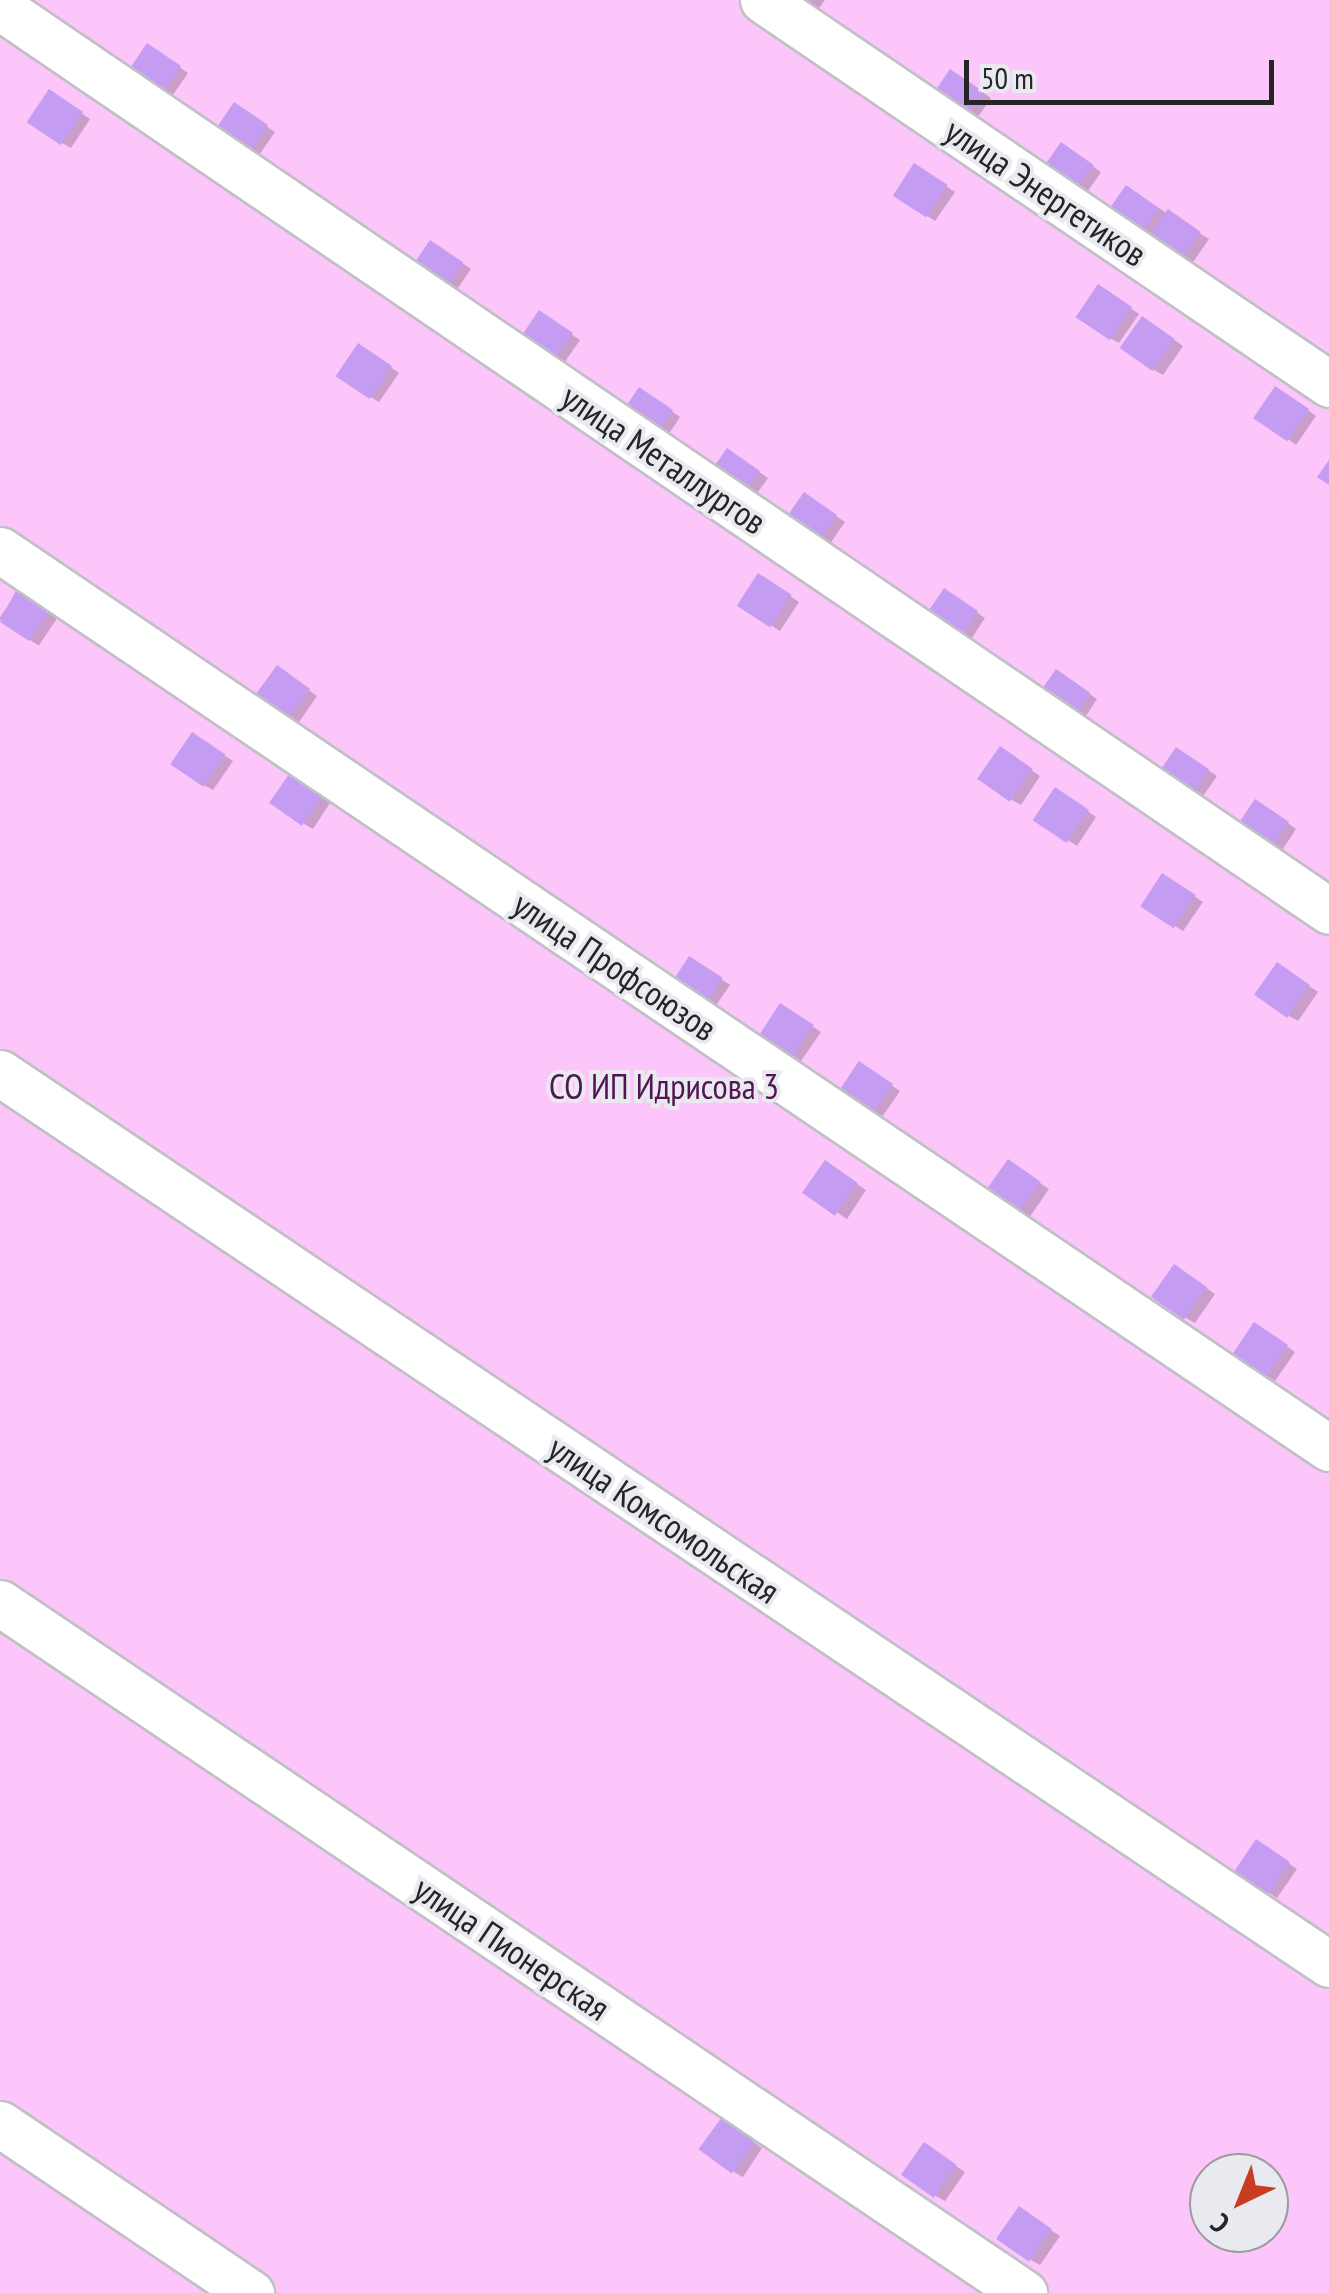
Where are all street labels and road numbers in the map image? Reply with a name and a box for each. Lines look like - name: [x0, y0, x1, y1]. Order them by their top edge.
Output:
- street label: улица Энергетиков: [937, 109, 1155, 275]
- street label: улица Металлургов: [554, 375, 774, 543]
- street label: улица Профсоюзов: [505, 883, 725, 1049]
- street label: улица Комсомольская: [541, 1426, 787, 1612]
- street label: улица Пионерская: [406, 1867, 618, 2029]

